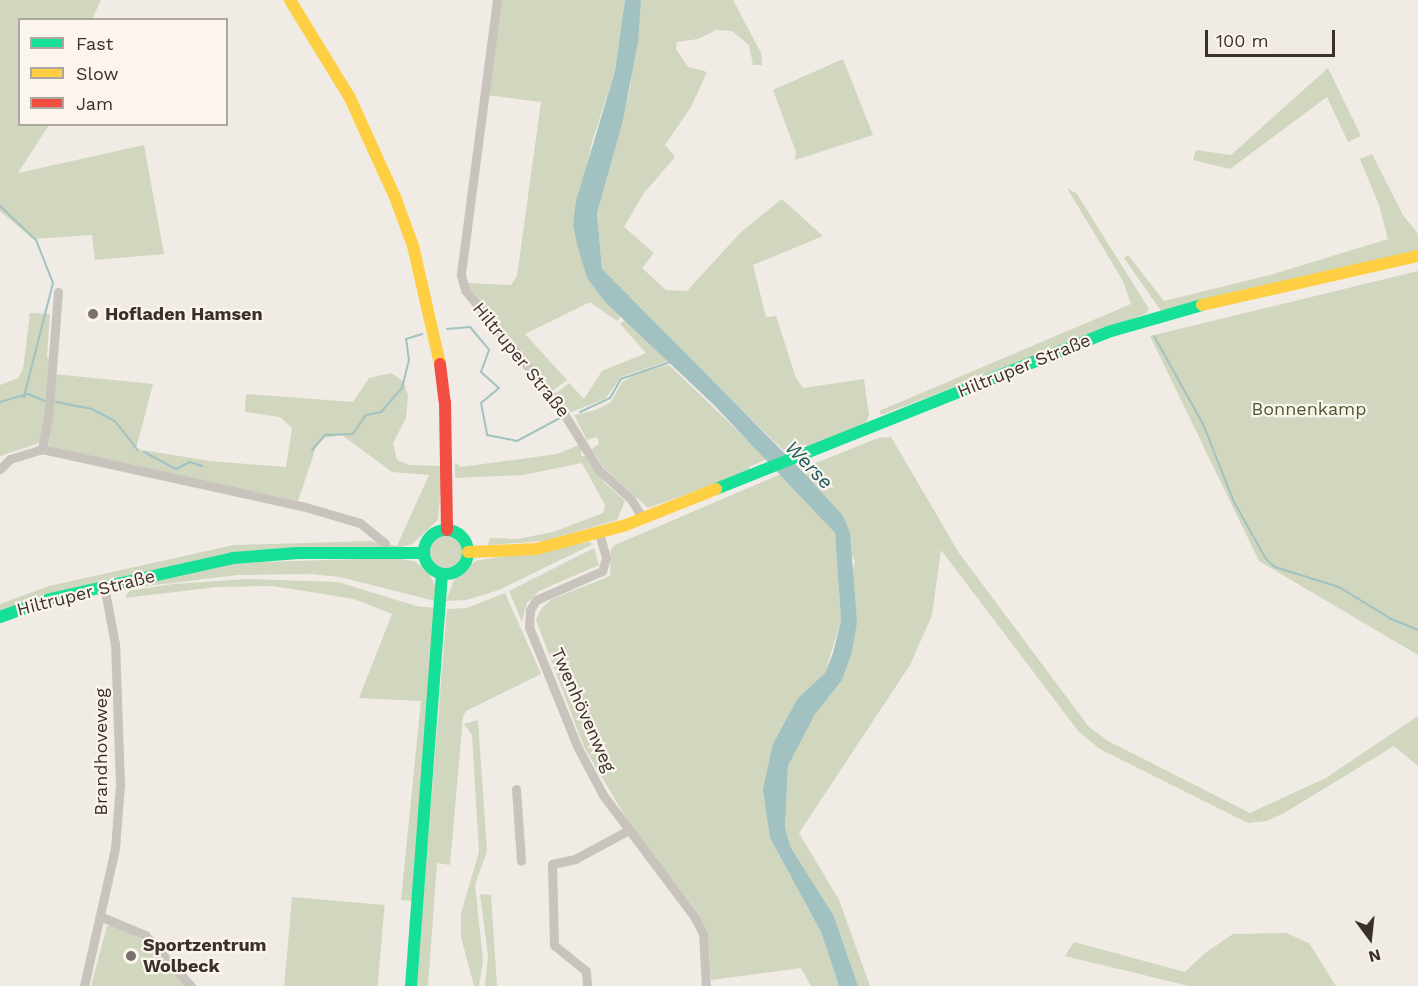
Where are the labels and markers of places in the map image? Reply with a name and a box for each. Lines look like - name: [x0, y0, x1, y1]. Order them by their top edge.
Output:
- place label: Hofladen Hamsen: [105, 303, 263, 325]
- marker: Hofladen Hamsen: [86, 307, 100, 321]
- place label: Sportzentrum Wolbeck: [143, 935, 266, 978]
- marker: Sportzentrum Wolbeck: [124, 949, 138, 963]

